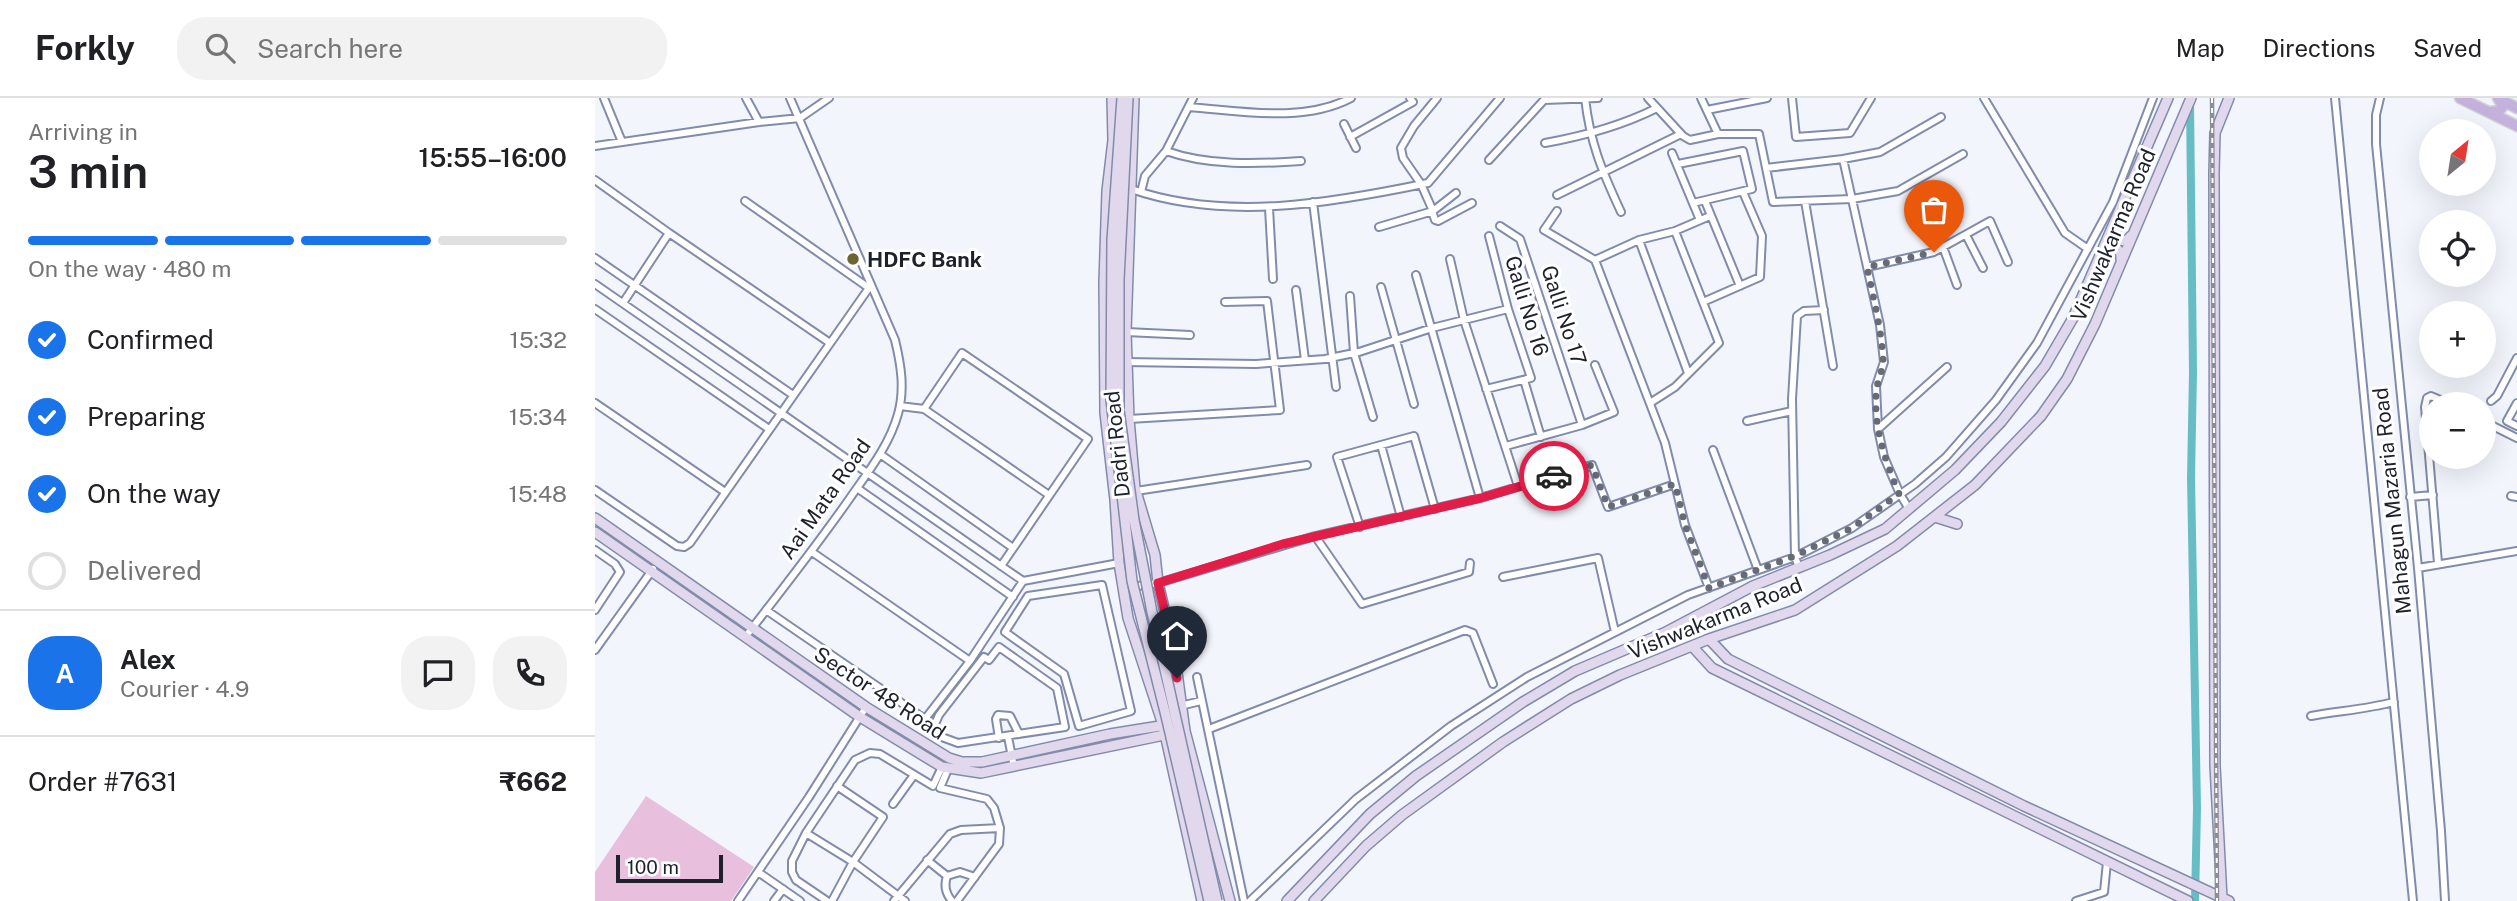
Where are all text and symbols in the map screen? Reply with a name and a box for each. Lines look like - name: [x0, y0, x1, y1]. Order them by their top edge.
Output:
- search box: [177, 17, 667, 80]
- text: Forkly: [35, 29, 135, 67]
- icon: search: [201, 29, 239, 67]
- text: Search here: [257, 33, 403, 64]
- text: Map: [2176, 34, 2225, 62]
- text: Directions: [2263, 34, 2375, 62]
- text: Saved: [2413, 34, 2482, 62]
- text: Arriving in: [28, 118, 138, 145]
- north arrow: [2419, 119, 2495, 196]
- map controls: [2419, 119, 2496, 469]
- text: 15:55–16:00: [418, 142, 567, 173]
- text: 3 min: [28, 144, 148, 198]
- street label: Vishwakarma Road: [2065, 145, 2161, 325]
- pin: [1904, 180, 1964, 252]
- icon: bag: [1915, 191, 1953, 229]
- button: locate: [2419, 210, 2496, 287]
- place label: HDFC Bank: [867, 247, 982, 272]
- marker: HDFC Bank: [845, 251, 861, 267]
- street label: Galli No 16: [1500, 253, 1554, 359]
- text: On the way · 480 m: [28, 255, 231, 282]
- street label: Galli No 17: [1536, 262, 1592, 368]
- button: +: [2419, 301, 2496, 378]
- icon: check: [28, 321, 66, 359]
- text: Confirmed: [87, 324, 214, 355]
- text: 15:32: [510, 326, 567, 353]
- street label: Mahagun Mazaria Road: [2368, 386, 2416, 616]
- street label: Dadri Road: [1099, 389, 1135, 499]
- button: −: [2419, 392, 2496, 469]
- icon: check: [28, 398, 66, 436]
- text: Preparing: [87, 401, 206, 432]
- text: 15:34: [509, 403, 567, 430]
- street label: Aai Mata Road: [774, 434, 876, 564]
- courier: [1519, 441, 1589, 511]
- icon: car: [1535, 457, 1573, 495]
- icon: check: [28, 475, 66, 513]
- text: On the way: [87, 478, 221, 509]
- text: 15:48: [509, 480, 567, 507]
- text: Delivered: [87, 555, 202, 586]
- street label: Vishwakarma Road: [1624, 572, 1806, 664]
- pin: [1147, 606, 1207, 678]
- icon: home: [1158, 617, 1196, 655]
- button: chat: [401, 636, 475, 710]
- button: phone: [493, 636, 567, 710]
- street label: Sector 48 Road: [810, 641, 950, 745]
- text: Alex: [120, 644, 176, 675]
- text: A: [56, 658, 74, 689]
- text: Courier · 4.9: [120, 675, 249, 702]
- text: Order #7631: [28, 766, 177, 797]
- text: ₹662: [500, 766, 567, 797]
- scale bar: [616, 852, 723, 884]
- text: 100 m: [627, 856, 679, 878]

